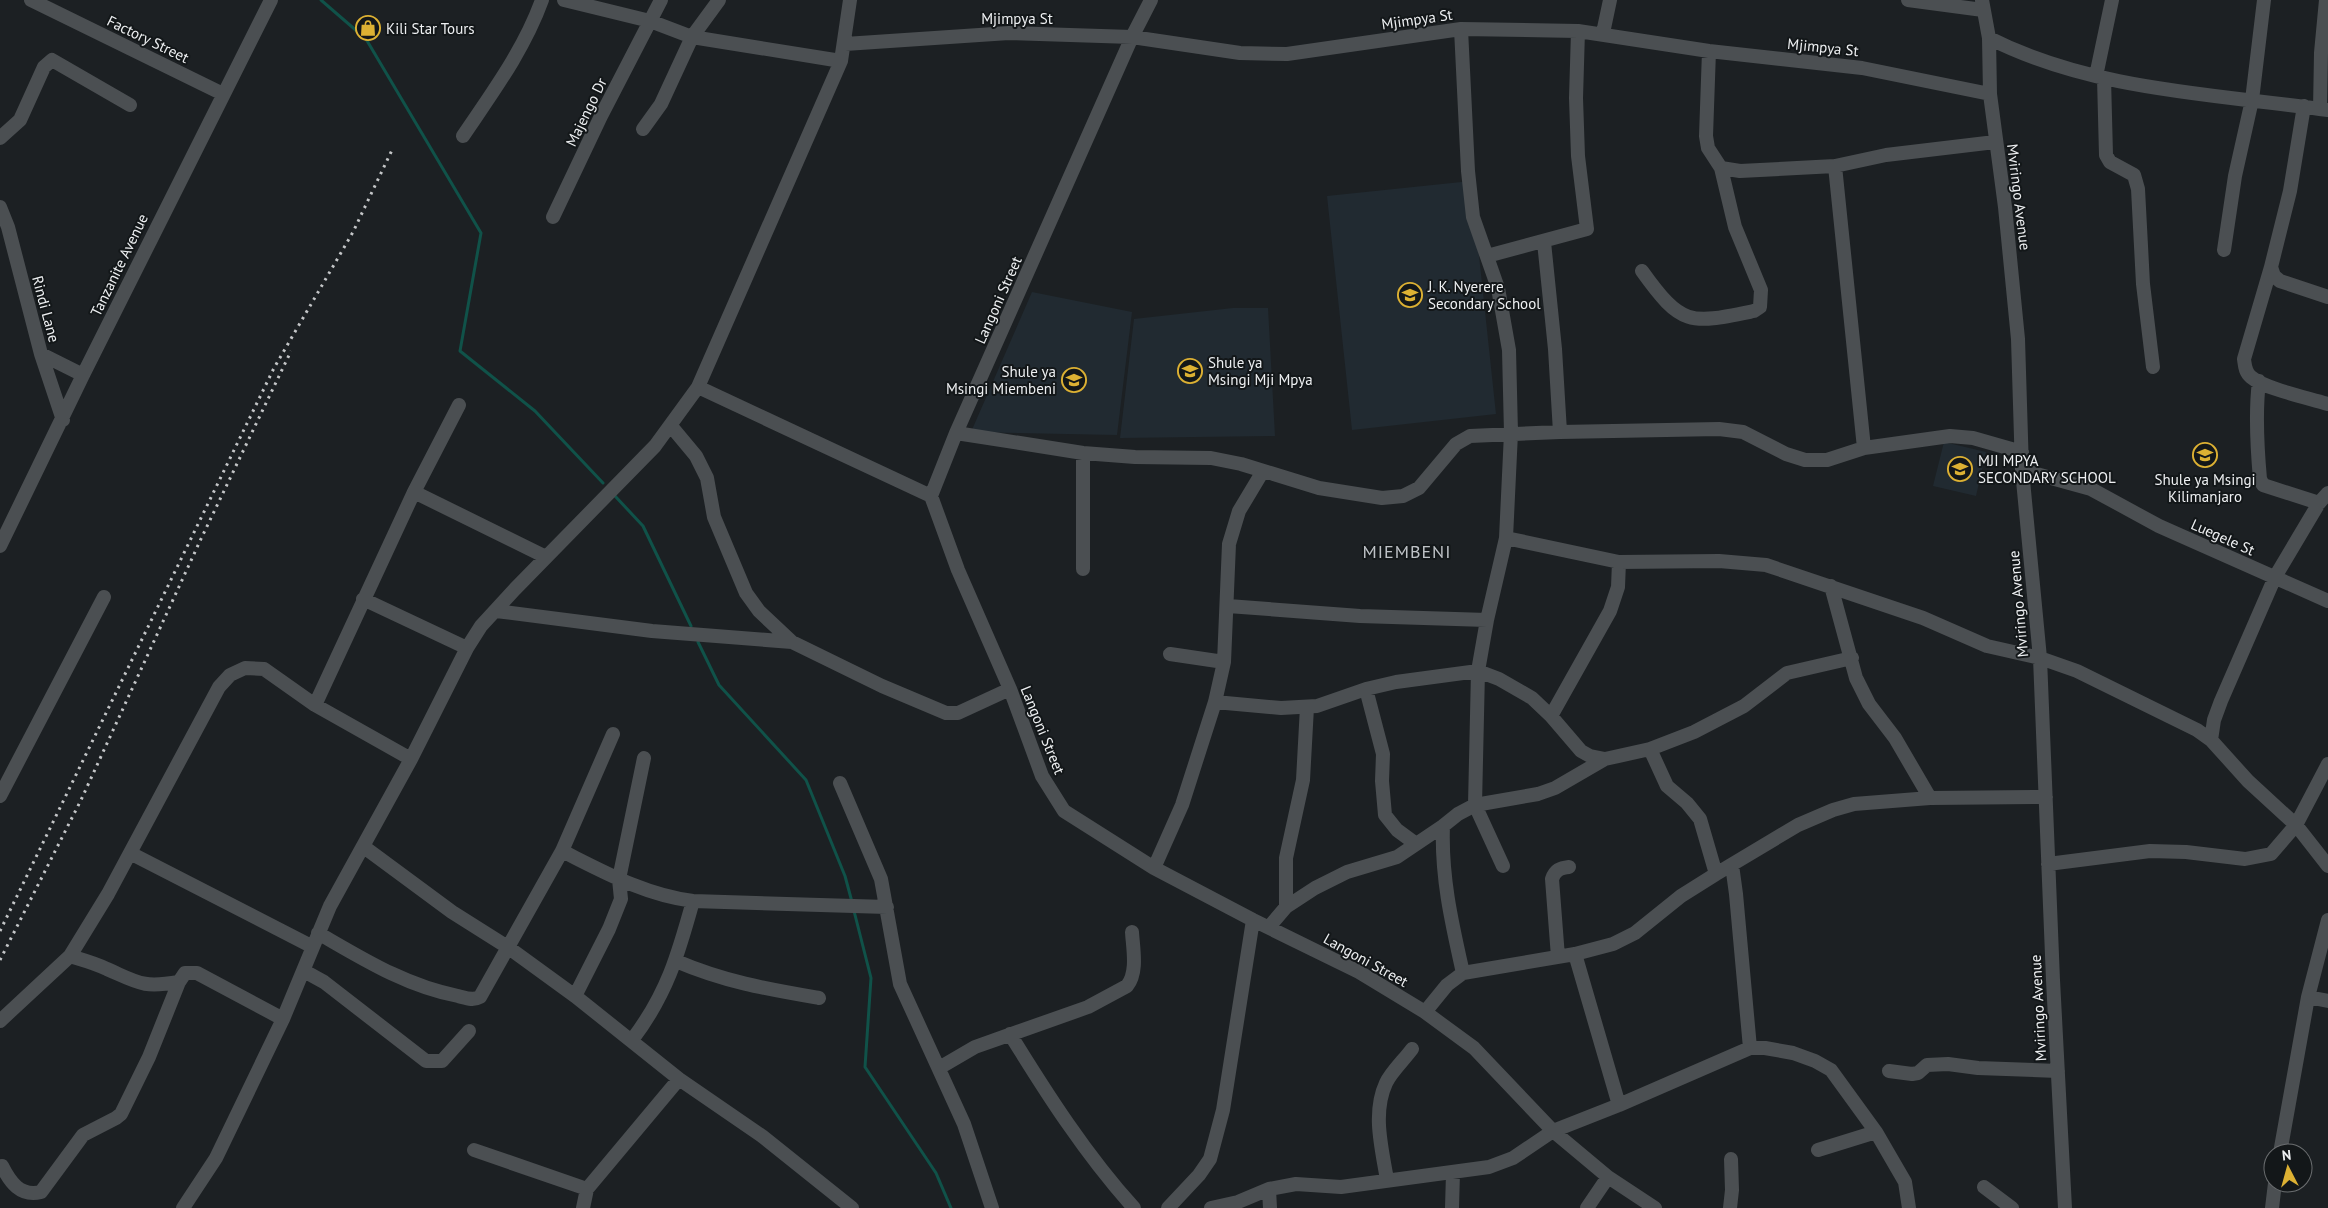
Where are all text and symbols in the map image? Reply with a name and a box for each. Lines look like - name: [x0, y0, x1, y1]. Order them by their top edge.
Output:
- street label: Mjimpya St: [1380, 5, 1454, 33]
- street label: Mjimpya St: [981, 9, 1053, 28]
- street label: Factory Street: [104, 11, 192, 67]
- shop icon: Kili Star Tours: [355, 15, 381, 41]
- place label: Kili Star Tours: [386, 19, 475, 38]
- street label: Mjimpya St: [1786, 34, 1860, 60]
- street label: Majengo Dr: [561, 75, 611, 149]
- street label: Mviringo Avenue: [2003, 143, 2035, 251]
- street label: Tanzanite Avenue: [86, 211, 152, 319]
- street label: Langoni Street: [970, 253, 1026, 347]
- street label: Rindi Lane: [28, 274, 64, 344]
- place label: J. K. Nyerere Secondary School: [1427, 277, 1541, 313]
- school or university icon: J. K. Nyerere Secondary School: [1397, 282, 1423, 308]
- place label: Shule ya Msingi Mji Mpya: [1208, 353, 1313, 389]
- school or university icon: Shule ya Msingi Mji Mpya: [1177, 358, 1203, 384]
- place label: Shule ya Msingi Miembeni: [946, 362, 1056, 398]
- school or university icon: Shule ya Msingi Miembeni: [1061, 367, 1087, 393]
- school or university icon: Shule ya Msingi Kilimanjaro: [2192, 442, 2218, 468]
- place label: MJI MPYA SECONDARY SCHOOL: [1978, 451, 2116, 487]
- school or university icon: MJI MPYA SECONDARY SCHOOL: [1947, 456, 1973, 482]
- place label: Shule ya Msingi Kilimanjaro: [2155, 470, 2255, 506]
- street label: Luegele St: [2188, 515, 2258, 559]
- district label: MIEMBENI: [1363, 540, 1451, 563]
- street label: Mviringo Avenue: [2004, 550, 2032, 658]
- street label: Langoni Street: [1017, 683, 1069, 777]
- street label: Langoni Street: [1320, 929, 1412, 991]
- street label: Mviringo Avenue: [2026, 954, 2050, 1062]
- north arrow: [2263, 1143, 2313, 1193]
- text: N: [2281, 1146, 2292, 1165]

